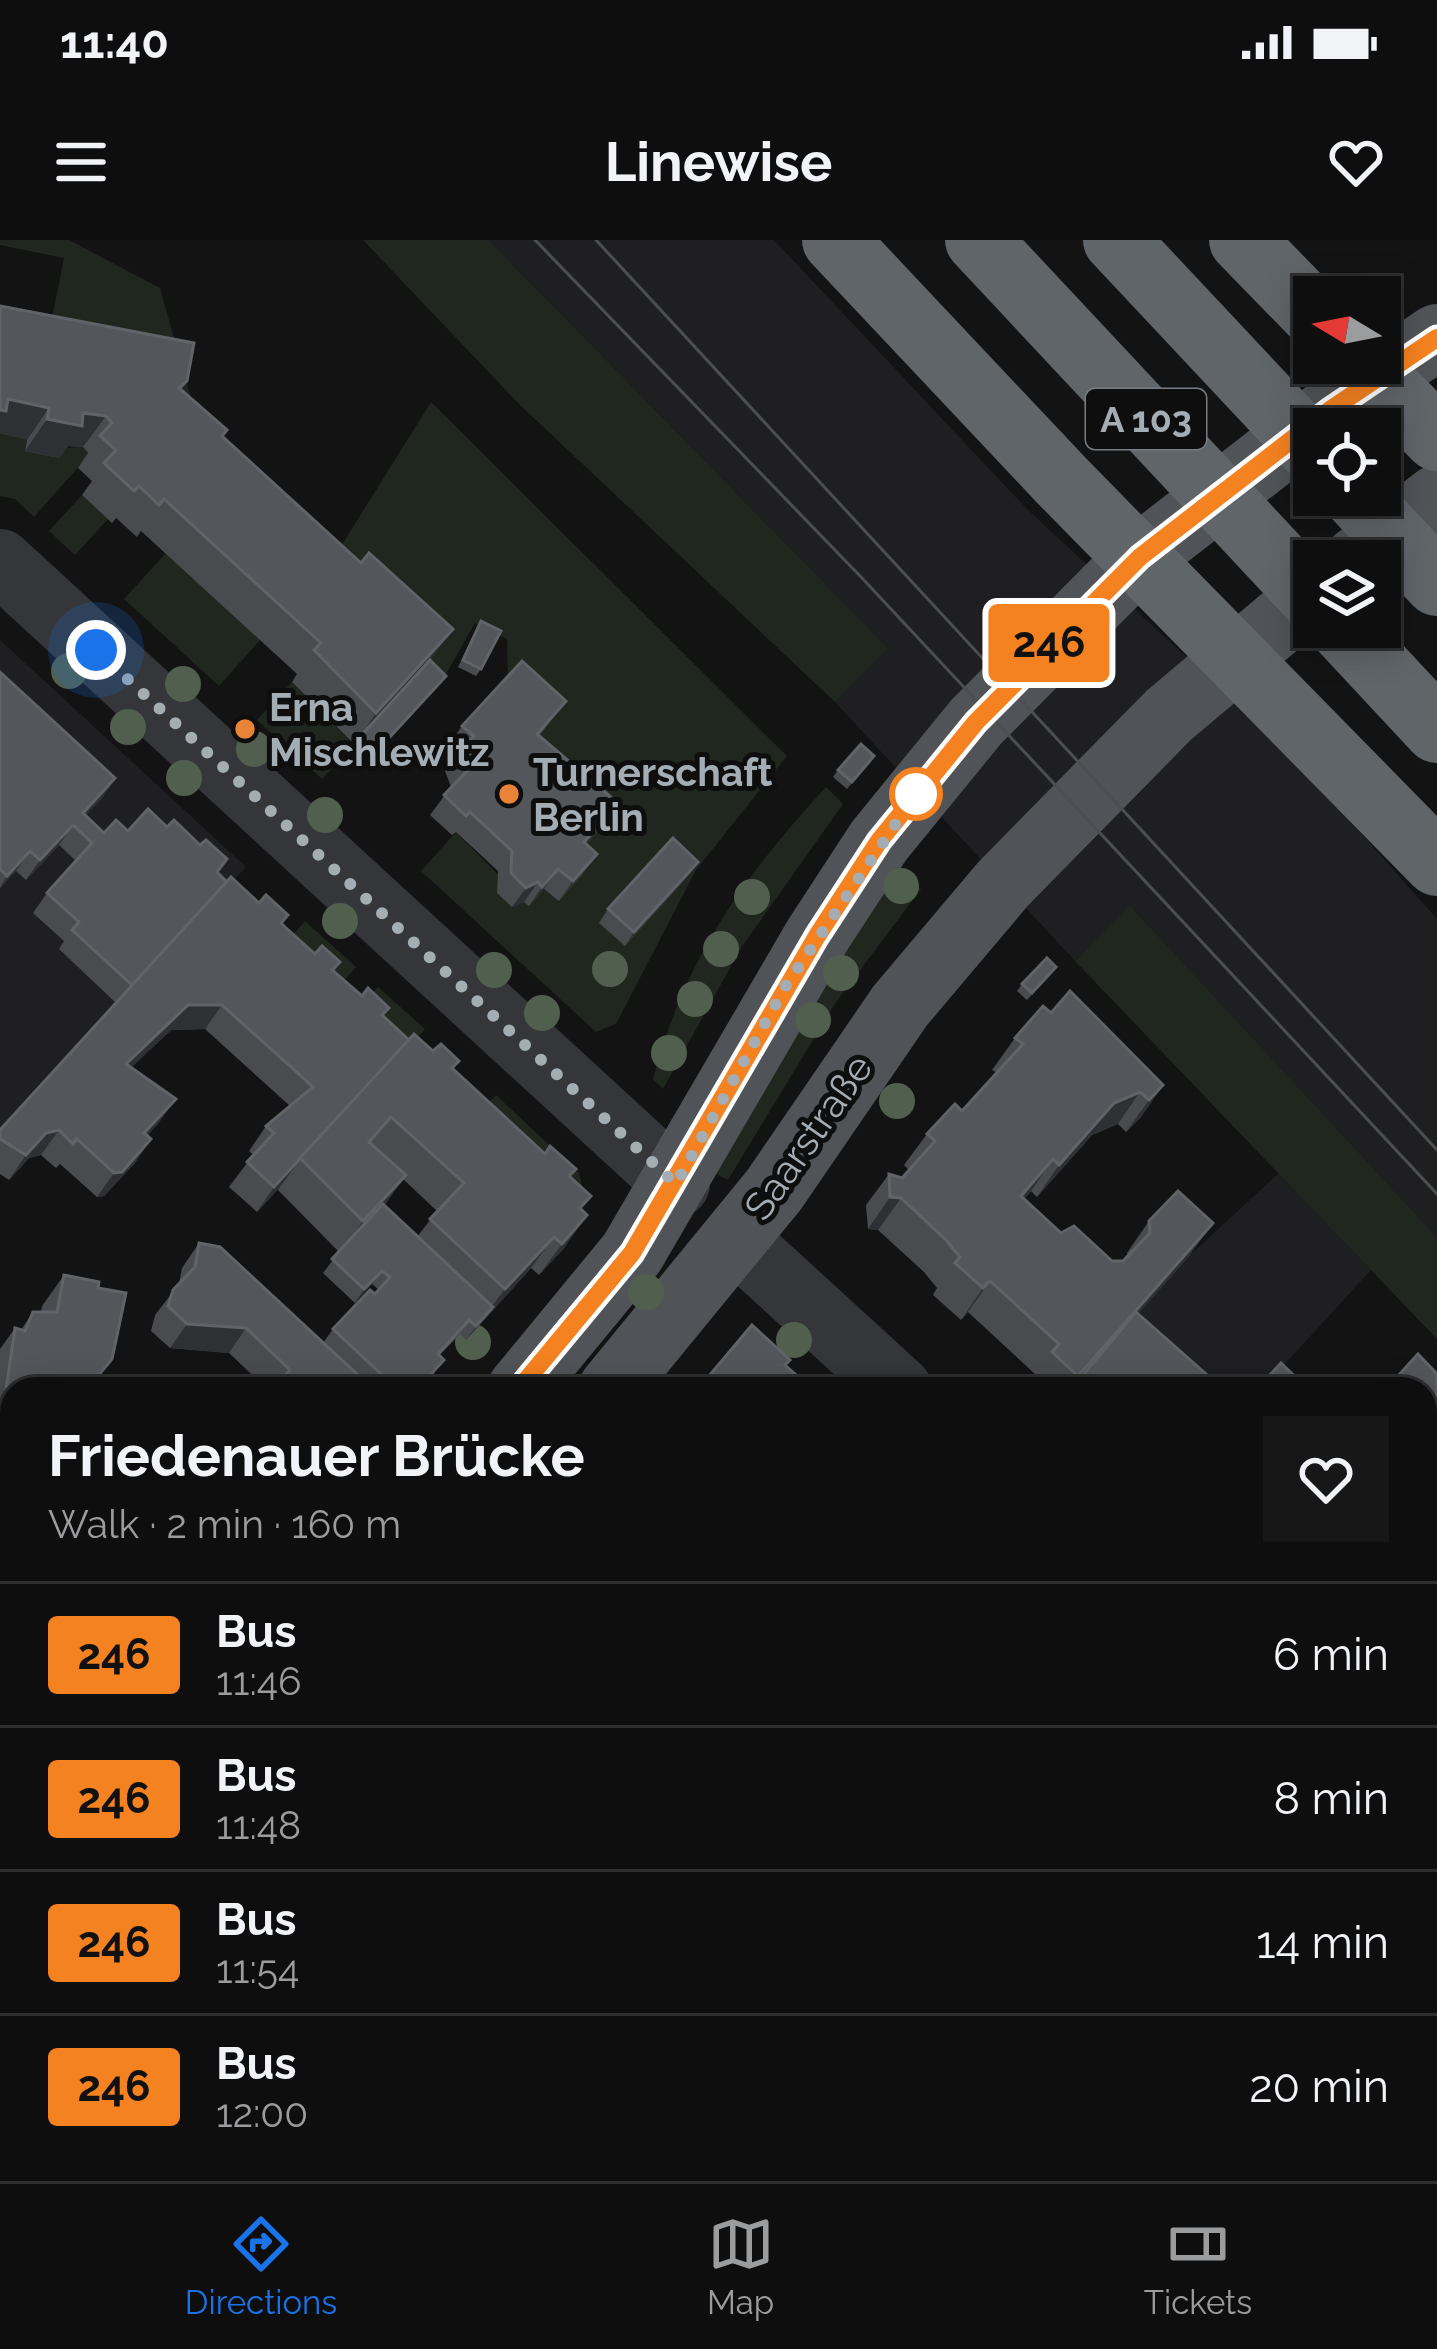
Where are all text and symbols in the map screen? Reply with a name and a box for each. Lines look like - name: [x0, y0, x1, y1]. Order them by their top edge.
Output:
- text: 11:40: [60, 16, 169, 69]
- icon: menu: [48, 129, 114, 195]
- icon: heart: [1323, 129, 1389, 195]
- text: Linewise: [605, 130, 832, 194]
- north arrow: [1293, 276, 1401, 384]
- map controls: [1293, 276, 1401, 648]
- road number: A 103: [1086, 389, 1206, 449]
- button: locate: [1293, 408, 1401, 516]
- button: layers: [1293, 540, 1401, 648]
- line badge: 246: [980, 604, 1118, 682]
- text: 246: [1012, 618, 1086, 667]
- your location: [66, 620, 126, 680]
- place label: Erna Mischlewitz: [269, 684, 490, 775]
- marker: Erna Mischlewitz: [232, 716, 258, 742]
- place label: Turnerschaft Berlin: [533, 749, 773, 840]
- unlabelled marker: [891, 769, 941, 819]
- marker: Turnerschaft Berlin: [496, 781, 522, 807]
- street label: Saarstraße: [734, 1046, 882, 1228]
- button: heart: [1263, 1416, 1389, 1542]
- text: Friedenauer Brücke: [48, 1422, 585, 1489]
- text: Walk · 2 min · 160 m: [48, 1501, 401, 1547]
- text: Bus: [216, 1605, 297, 1658]
- text: 6 min: [1273, 1628, 1389, 1681]
- text: 246: [77, 1630, 151, 1679]
- text: 11:46: [216, 1658, 302, 1704]
- text: Bus: [216, 1749, 297, 1802]
- text: 8 min: [1273, 1772, 1389, 1825]
- text: 246: [77, 1774, 151, 1823]
- text: 11:48: [216, 1802, 301, 1848]
- text: Bus: [216, 1893, 297, 1946]
- text: 14 min: [1256, 1916, 1389, 1969]
- text: 246: [77, 1918, 151, 1967]
- text: 11:54: [216, 1946, 299, 1992]
- text: Bus: [216, 2037, 297, 2090]
- text: 20 min: [1249, 2060, 1389, 2113]
- text: 246: [77, 2062, 151, 2111]
- text: 12:00: [216, 2090, 308, 2136]
- tab: Directions: [185, 2211, 337, 2322]
- tab: Map: [707, 2211, 774, 2322]
- tab: Tickets: [1144, 2211, 1252, 2322]

